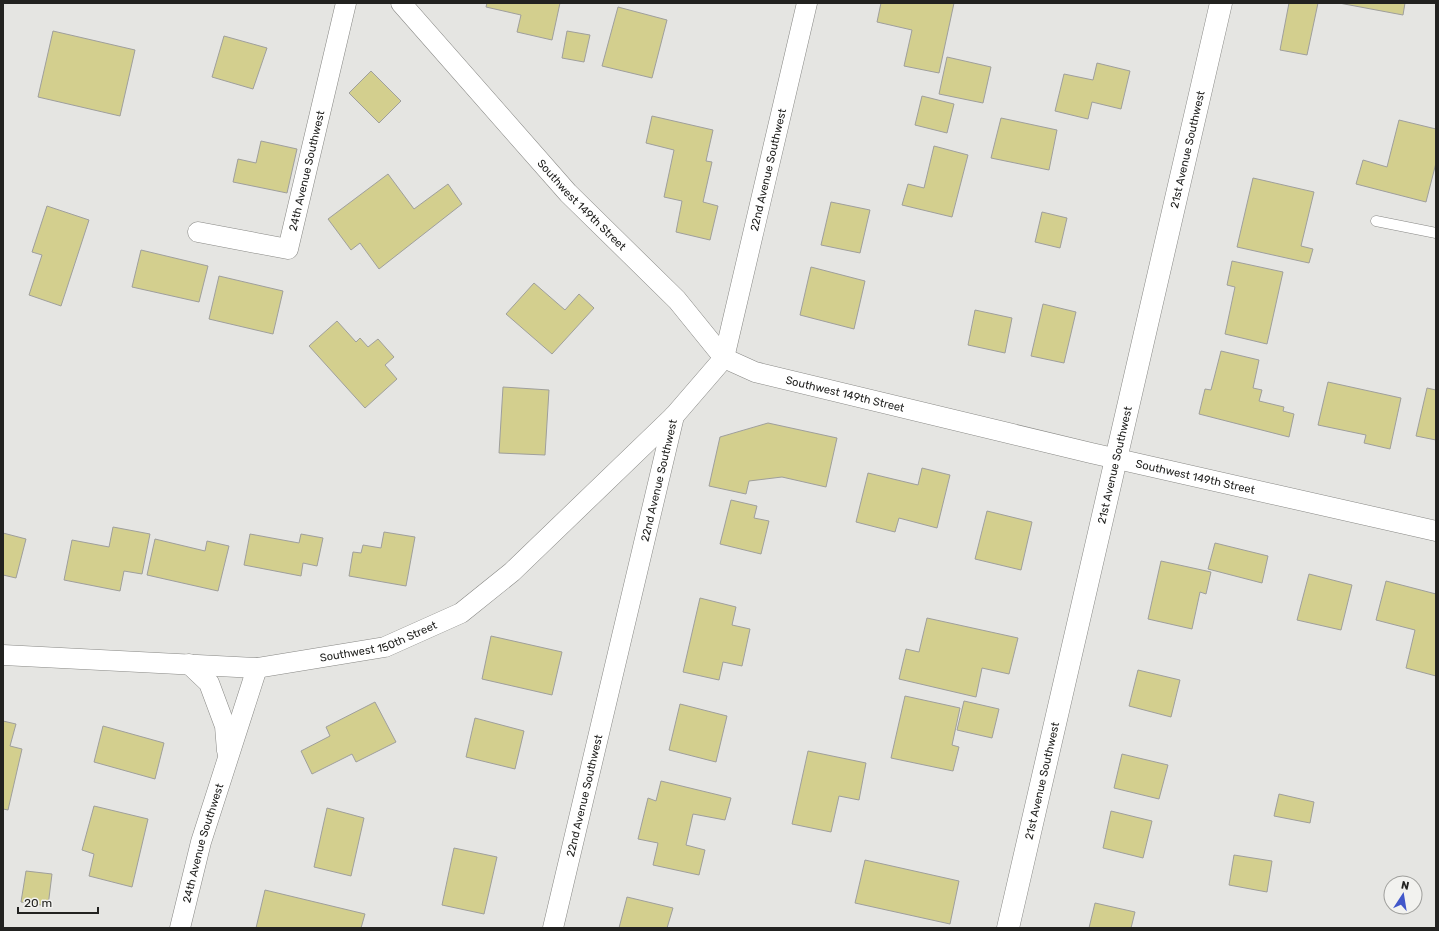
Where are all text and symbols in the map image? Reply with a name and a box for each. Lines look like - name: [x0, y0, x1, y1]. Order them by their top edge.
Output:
- street label: 21st Avenue Southwest: [1167, 89, 1207, 209]
- street label: 22nd Avenue Southwest: [747, 107, 789, 232]
- street label: 24th Avenue Southwest: [286, 109, 327, 232]
- street label: Southwest 149th Street: [535, 157, 629, 253]
- street label: Southwest 149th Street: [784, 373, 906, 414]
- street label: 21st Avenue Southwest: [1095, 404, 1135, 525]
- street label: 22nd Avenue Southwest: [638, 417, 680, 543]
- street label: Southwest 149th Street: [1135, 457, 1257, 497]
- street label: Southwest 150th Street: [319, 618, 439, 664]
- street label: 21st Avenue Southwest: [1022, 720, 1062, 841]
- street label: 22nd Avenue Southwest: [564, 732, 605, 858]
- street label: 24th Avenue Southwest: [180, 781, 226, 904]
- north arrow: [1383, 875, 1423, 915]
- text: N: [1400, 879, 1410, 893]
- scale bar: [18, 889, 98, 915]
- text: 20 m: [24, 896, 52, 910]

